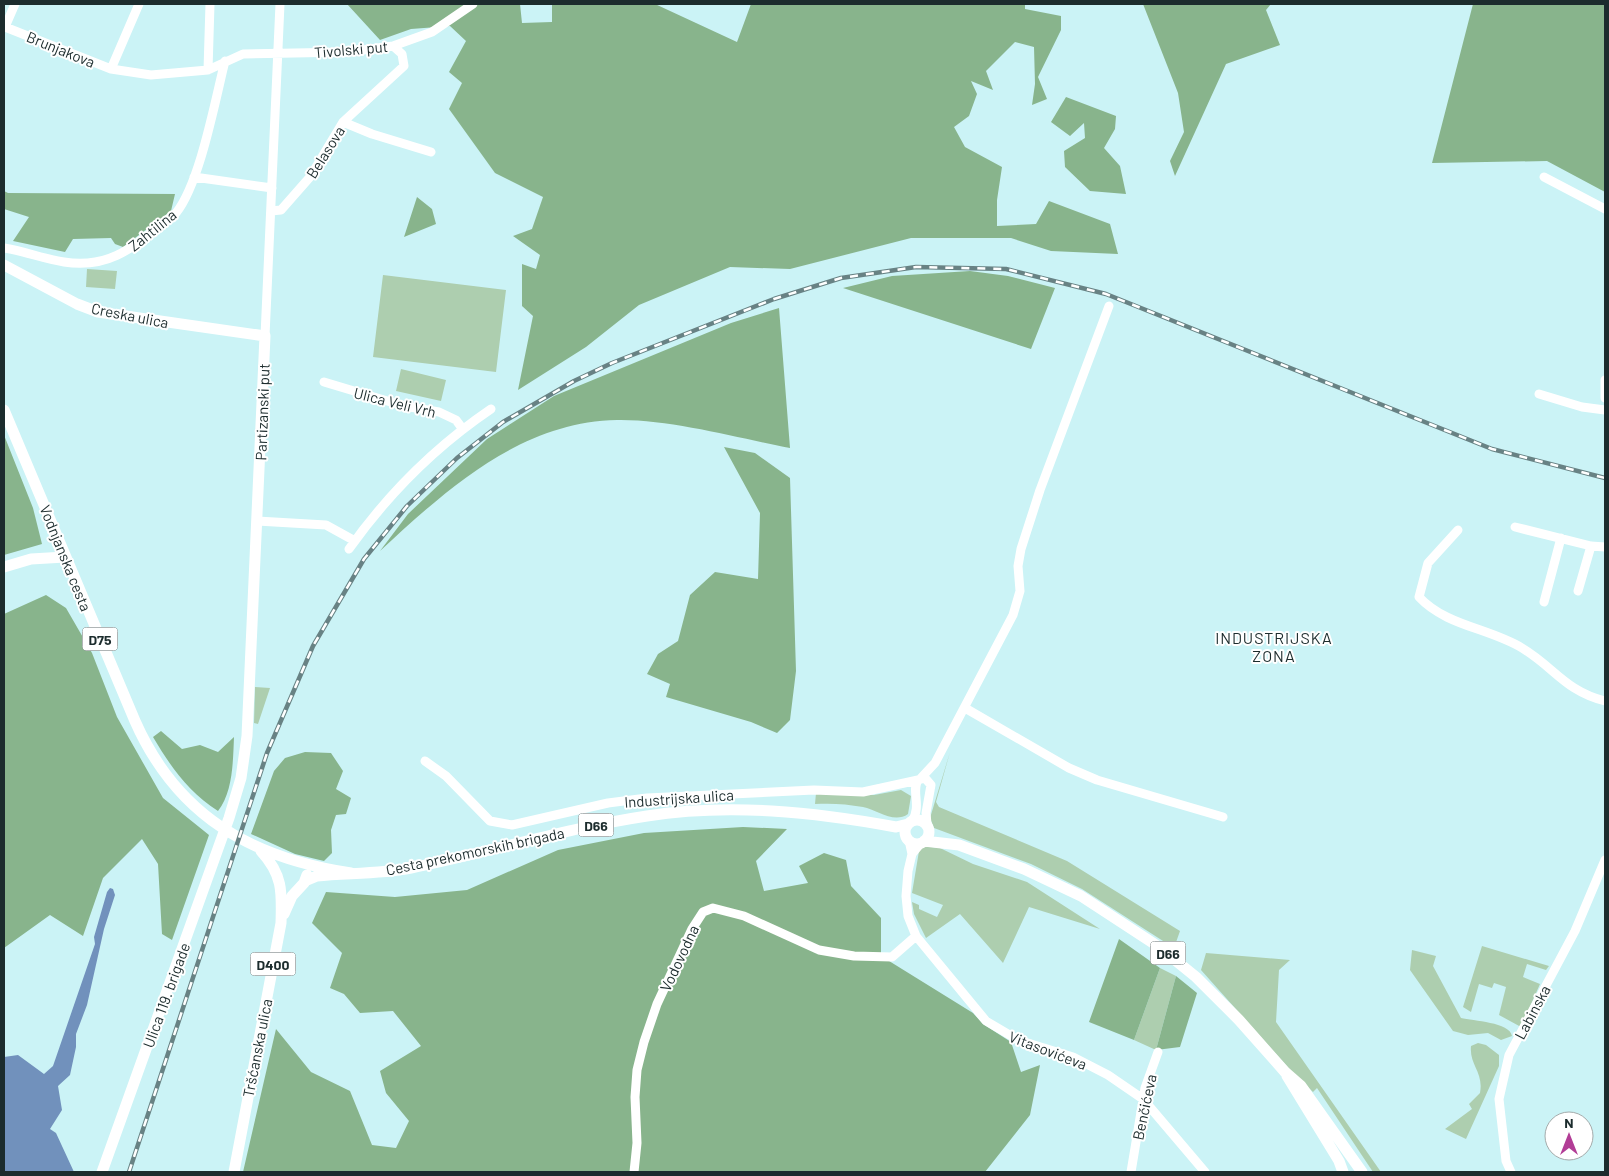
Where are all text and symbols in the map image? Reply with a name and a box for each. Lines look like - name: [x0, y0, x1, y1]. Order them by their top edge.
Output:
- street label: Brunjakova: [24, 27, 98, 71]
- street label: Tivolski put: [313, 37, 389, 61]
- street label: Belasova: [302, 123, 348, 181]
- street label: Zahtilina: [124, 205, 180, 255]
- street label: Creska ulica: [90, 299, 170, 331]
- street label: Partizanski put: [251, 363, 273, 461]
- street label: Ulica Veli Vrh: [352, 383, 438, 421]
- street label: Vodnjanska cesta: [36, 502, 96, 614]
- road number: D75: [82, 628, 118, 650]
- district label: INDUSTRIJSKA ZONA: [1215, 628, 1333, 665]
- street label: Industrijska ulica: [624, 785, 734, 811]
- road number: D66: [578, 814, 614, 836]
- street label: Cesta prekomorskih brigada: [384, 823, 566, 879]
- street label: Vodovodna: [656, 922, 702, 994]
- street label: Ulica 119. brigade: [139, 940, 193, 1050]
- road number: D66: [1150, 941, 1186, 964]
- road number: D400: [250, 952, 296, 976]
- street label: Labinska: [1510, 982, 1554, 1042]
- street label: Tršćanska ulica: [239, 997, 275, 1099]
- street label: Vitasovićeva: [1006, 1027, 1090, 1073]
- street label: Benčićeva: [1128, 1072, 1160, 1142]
- north arrow: [1544, 1111, 1594, 1161]
- text: N: [1564, 1114, 1574, 1131]

